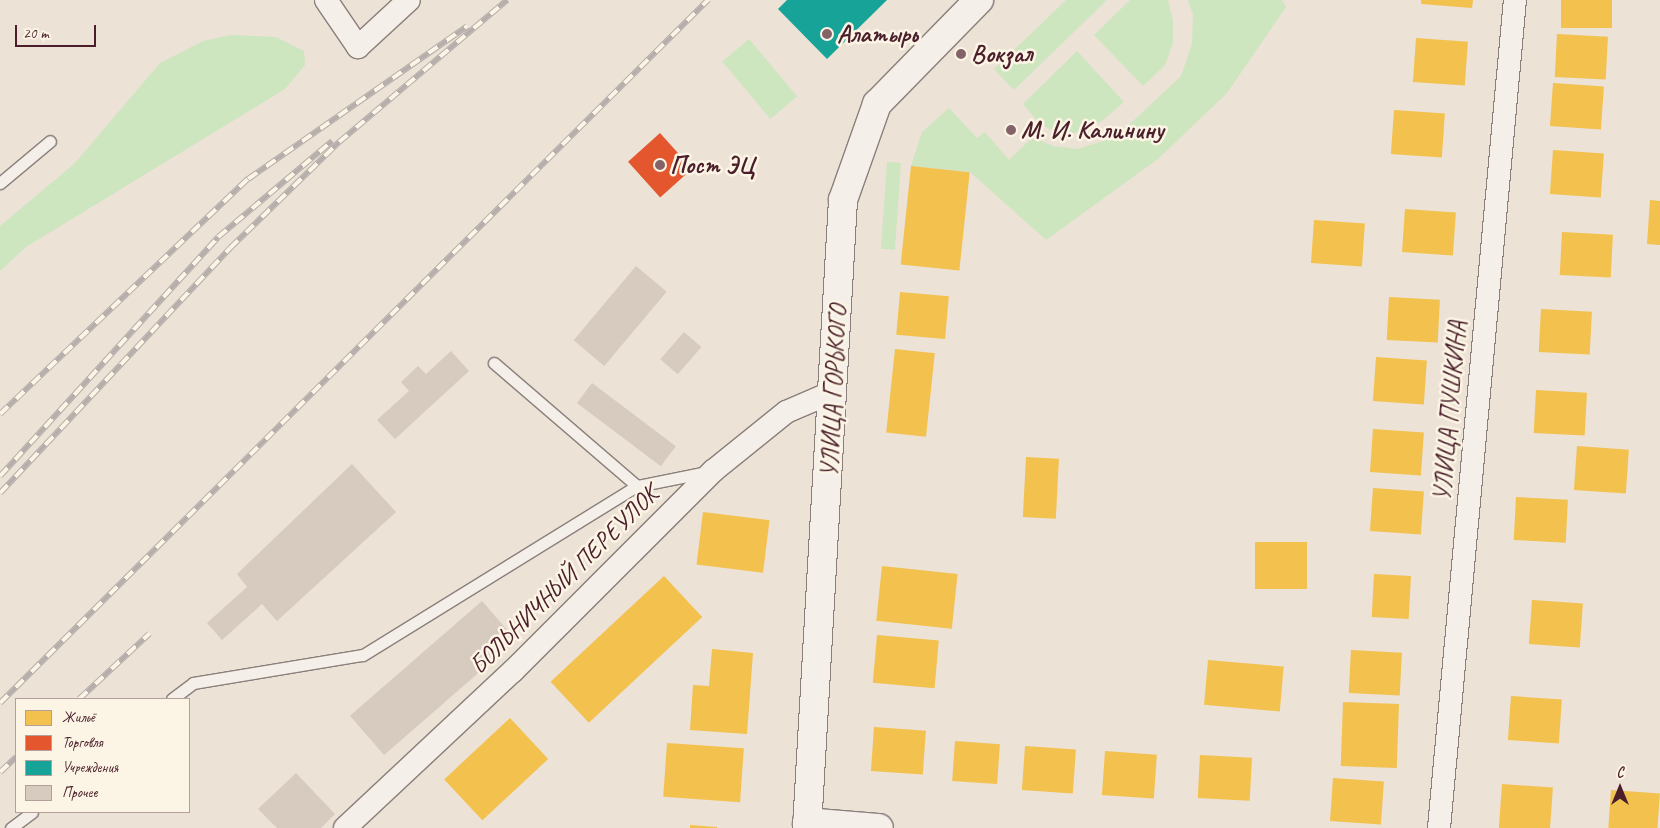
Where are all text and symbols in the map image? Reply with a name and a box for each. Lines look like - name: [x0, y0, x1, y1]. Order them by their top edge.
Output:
- scale bar: [18, 15, 99, 47]
- place label: Алатырь: [837, 19, 918, 49]
- text: 20 m: [23, 24, 49, 43]
- marker: Алатырь: [821, 28, 833, 40]
- place label: Вокзал: [971, 39, 1033, 69]
- marker: Вокзал: [955, 48, 967, 60]
- place label: М. И. Калинину: [1021, 115, 1163, 145]
- marker: М. И. Калинину: [1005, 124, 1017, 136]
- place label: Пост ЭЦ: [670, 150, 755, 180]
- marker: Пост ЭЦ: [654, 159, 666, 171]
- street label: УЛИЦА ГОРЬКОГО: [814, 303, 854, 479]
- street label: УЛИЦА ПУШКИНА: [1427, 320, 1473, 502]
- street label: БОЛЬНИЧНЫЙ ПЕРЕУЛОК: [463, 479, 665, 681]
- legend: [15, 698, 190, 813]
- text: Жильё: [62, 708, 95, 727]
- text: Торговля: [62, 733, 103, 752]
- text: Учреждения: [62, 758, 118, 777]
- north arrow: [1595, 763, 1645, 813]
- text: С: [1617, 764, 1623, 781]
- text: Прочее: [62, 783, 97, 802]

